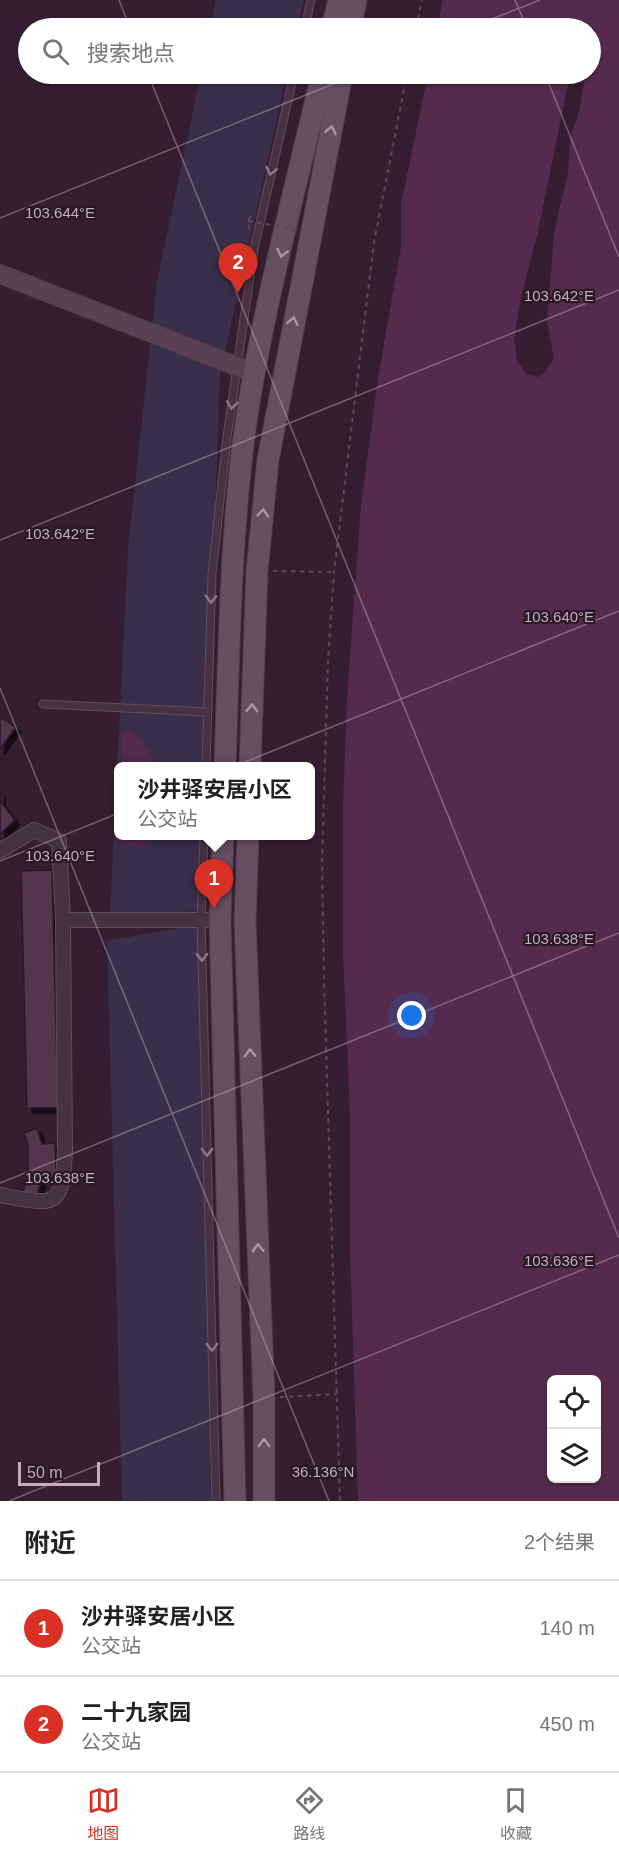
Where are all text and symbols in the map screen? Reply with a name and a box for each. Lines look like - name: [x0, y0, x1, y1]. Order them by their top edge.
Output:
- search box: [18, 18, 601, 84]
- icon: search: [39, 35, 72, 68]
- text: 搜索地点: [87, 41, 175, 66]
- one-way arrow: [323, 125, 336, 135]
- one-way arrow: [265, 166, 278, 176]
- text: 103.644°E: [25, 204, 95, 221]
- pin: 2: [218, 244, 258, 293]
- one-way arrow: [276, 248, 289, 258]
- text: 103.642°E: [524, 287, 594, 304]
- one-way arrow: [286, 316, 299, 326]
- one-way arrow: [226, 400, 239, 410]
- one-way arrow: [256, 509, 269, 518]
- text: 103.642°E: [25, 525, 95, 542]
- one-way arrow: [205, 594, 217, 603]
- text: 103.640°E: [524, 608, 594, 625]
- one-way arrow: [246, 704, 259, 713]
- popup: [114, 762, 315, 840]
- text: 沙井驿安居小区: [137, 777, 292, 802]
- text: 公交站: [137, 808, 197, 830]
- text: 103.640°E: [25, 847, 95, 864]
- pin: 1: [194, 860, 234, 909]
- text: 103.638°E: [524, 930, 594, 947]
- one-way arrow: [196, 952, 208, 961]
- your location: [397, 1001, 426, 1030]
- one-way arrow: [243, 1048, 256, 1057]
- one-way arrow: [201, 1147, 213, 1156]
- text: 103.638°E: [25, 1169, 95, 1186]
- one-way arrow: [251, 1243, 264, 1252]
- text: 103.636°E: [524, 1252, 594, 1269]
- one-way arrow: [206, 1342, 218, 1351]
- map controls: [547, 1375, 601, 1483]
- button: locate: [547, 1375, 601, 1429]
- button: layers: [547, 1429, 601, 1483]
- one-way arrow: [258, 1438, 270, 1447]
- scale bar: [18, 1459, 100, 1486]
- text: 36.136°N: [292, 1463, 354, 1480]
- text: 50 m: [27, 1464, 63, 1481]
- text: 附近: [24, 1528, 76, 1558]
- text: 2个结果: [524, 1531, 595, 1553]
- text: 沙井驿安居小区: [81, 1604, 235, 1629]
- text: 1: [38, 1617, 49, 1639]
- text: 140 m: [539, 1617, 595, 1639]
- text: 公交站: [81, 1635, 141, 1657]
- text: 二十九家园: [81, 1700, 191, 1725]
- text: 2: [38, 1713, 49, 1735]
- text: 450 m: [539, 1713, 595, 1735]
- text: 公交站: [81, 1731, 141, 1753]
- tab: 地图: [87, 1784, 120, 1844]
- tab: 路线: [293, 1784, 326, 1844]
- tab: 收藏: [499, 1784, 532, 1844]

